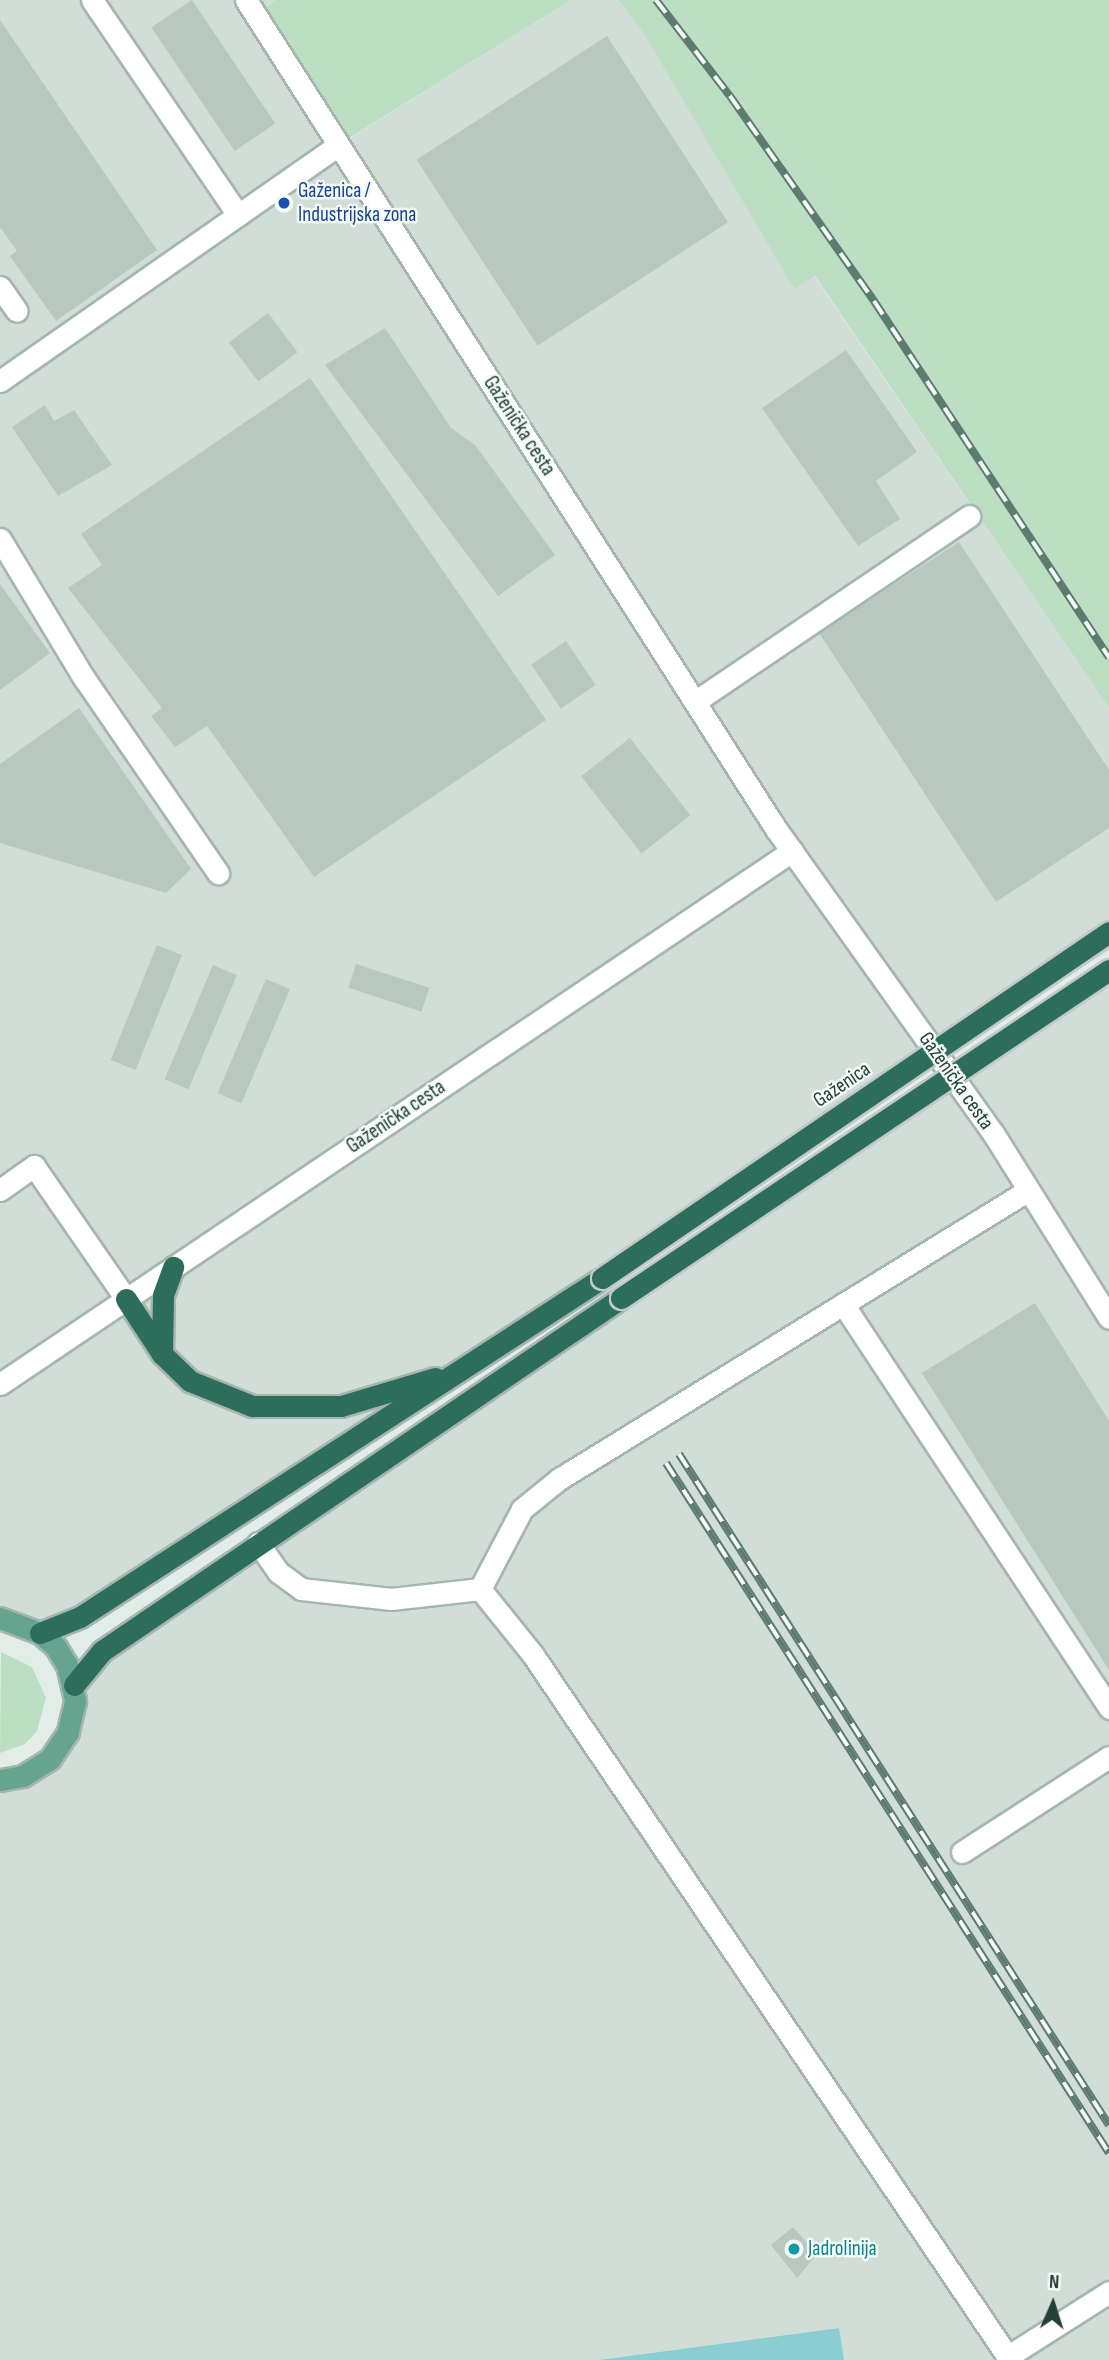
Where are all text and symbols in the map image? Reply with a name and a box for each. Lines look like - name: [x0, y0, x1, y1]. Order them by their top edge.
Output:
- place label: Gaženica / Industrijska zona: [298, 178, 416, 228]
- marker: Gaženica / Industrijska zona: [276, 195, 292, 211]
- street label: Gaženička cesta: [478, 372, 560, 480]
- street label: Gaženička cesta: [913, 1027, 999, 1135]
- street label: Gaženica: [809, 1057, 875, 1113]
- street label: Gaženička cesta: [342, 1075, 450, 1159]
- place label: Jadrolinija: [808, 2236, 877, 2262]
- marker: Jadrolinija: [786, 2241, 802, 2257]
- north arrow: [1018, 2269, 1088, 2339]
- text: N: [1048, 2271, 1060, 2294]

